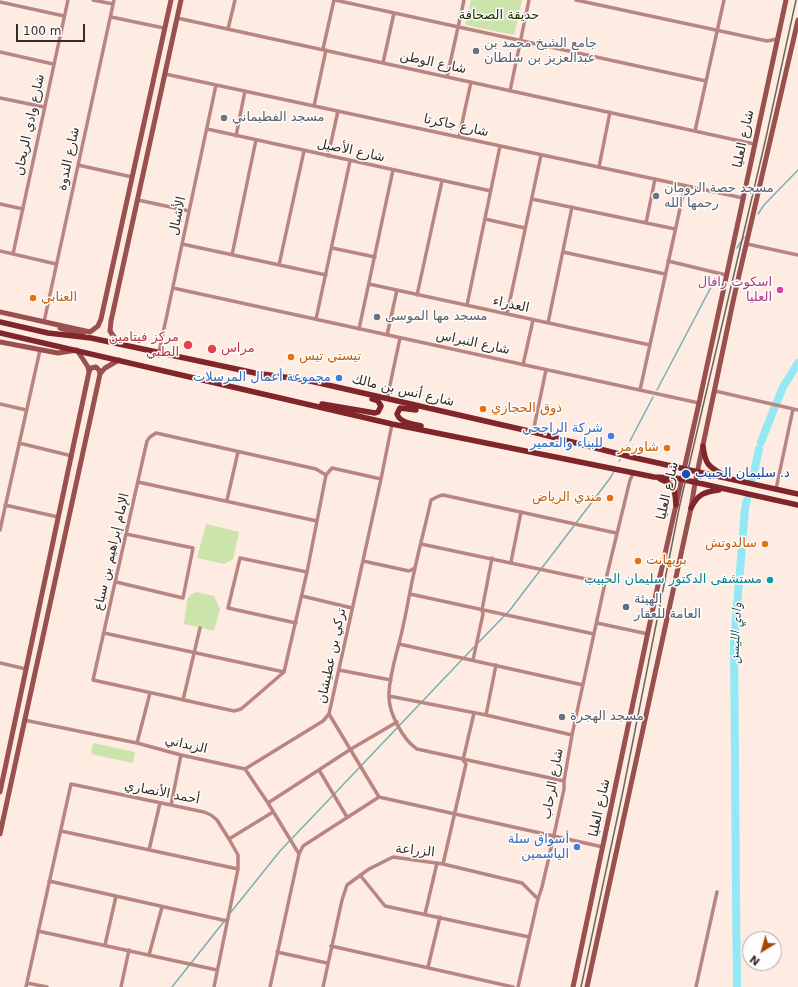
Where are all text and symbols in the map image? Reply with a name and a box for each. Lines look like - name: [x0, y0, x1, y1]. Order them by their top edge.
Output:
- park label: حديقة الصحافة: [459, 8, 539, 24]
- scale bar: [18, 16, 87, 42]
- text: 100 m: [23, 24, 61, 38]
- place label: جامع الشيخ محمد بن عبدالعزيز بن سلطان: [484, 36, 597, 67]
- marker: جامع الشيخ محمد بن عبدالعزيز بن سلطان: [471, 46, 481, 56]
- street label: شارع الوطن: [398, 48, 468, 78]
- street label: شارع وادي الريحان: [12, 73, 48, 177]
- street label: شارع العليا: [730, 108, 758, 170]
- place label: مسجد الفطيماني: [232, 110, 325, 126]
- street label: شارع جاكرتا: [422, 112, 490, 140]
- marker: مسجد الفطيماني: [219, 113, 229, 123]
- street label: شارع الندوة: [55, 126, 83, 192]
- street label: شارع الأصيل: [316, 136, 386, 166]
- place label: مسجد حصة الزومان رحمها الله: [664, 181, 774, 212]
- marker: مسجد حصة الزومان رحمها الله: [651, 191, 661, 201]
- street label: الأشبال: [166, 195, 190, 237]
- place label: اسكوت رافال العليا: [698, 275, 772, 306]
- marker: اسكوت رافال العليا: [775, 285, 785, 295]
- place label: العنابي: [41, 290, 77, 306]
- marker: العنابي: [28, 293, 38, 303]
- street label: العذراء: [491, 294, 531, 316]
- place label: مسجد مها الموسى: [385, 309, 487, 325]
- marker: مسجد مها الموسى: [372, 312, 382, 322]
- street label: شارع النبراس: [435, 328, 511, 358]
- place label: مركز فيتامين الطبي: [109, 330, 179, 361]
- marker: مركز فيتامين الطبي: [182, 339, 194, 351]
- place label: مراس: [221, 341, 255, 357]
- marker: مراس: [206, 343, 218, 355]
- place label: تيستي تيس: [299, 349, 361, 365]
- marker: تيستي تيس: [286, 352, 296, 362]
- place label: مجموعة أعمال المرسلات: [193, 370, 331, 386]
- street label: شارع أنس بن مالك: [350, 372, 456, 410]
- marker: مجموعة أعمال المرسلات: [334, 373, 344, 383]
- place label: ذوق الحجازي: [491, 401, 562, 417]
- marker: ذوق الحجازي: [478, 404, 488, 414]
- place label: شركة الراجحي للبناء والتعمير: [522, 421, 603, 452]
- marker: شركة الراجحي للبناء والتعمير: [606, 431, 616, 441]
- place label: شاورمر: [617, 440, 659, 456]
- marker: شاورمر: [662, 443, 672, 453]
- street label: شارع العليا: [654, 460, 682, 522]
- place label: د. سليمان الحبيب: [695, 466, 790, 482]
- marker: د. سليمان الحبيب: [680, 468, 692, 480]
- place label: مندي الرياض: [532, 490, 602, 506]
- street label: الإمام إبراهيم بن سباع: [91, 492, 133, 612]
- marker: مندي الرياض: [605, 493, 615, 503]
- place label: سالدوتش: [705, 536, 757, 552]
- marker: سالدوتش: [760, 539, 770, 549]
- place label: بريهانت: [646, 553, 687, 569]
- marker: بريهانت: [633, 556, 643, 566]
- place label: مستشفى الدكتور سليمان الحبيب: [584, 572, 762, 588]
- marker: مستشفى الدكتور سليمان الحبيب: [765, 575, 775, 585]
- place label: الهيئة العامة للعقار: [634, 592, 701, 623]
- marker: الهيئة العامة للعقار: [621, 602, 631, 612]
- water label: وادي الليسن: [726, 602, 746, 664]
- street label: تركي بن عطيشان: [314, 607, 350, 705]
- place label: مسجد الهجرة: [570, 709, 644, 725]
- marker: مسجد الهجرة: [557, 712, 567, 722]
- street label: الزبداني: [163, 733, 209, 757]
- street label: شارع الرحاب: [539, 747, 567, 821]
- street label: شارع العليا: [586, 777, 614, 839]
- street label: أحمد الأنصاري: [123, 778, 201, 808]
- place label: أسواق سلة الياسمين: [508, 832, 569, 863]
- street label: الزراعة: [395, 841, 435, 861]
- marker: أسواق سلة الياسمين: [572, 842, 582, 852]
- north arrow: [742, 931, 782, 971]
- text: N: [747, 952, 763, 968]

